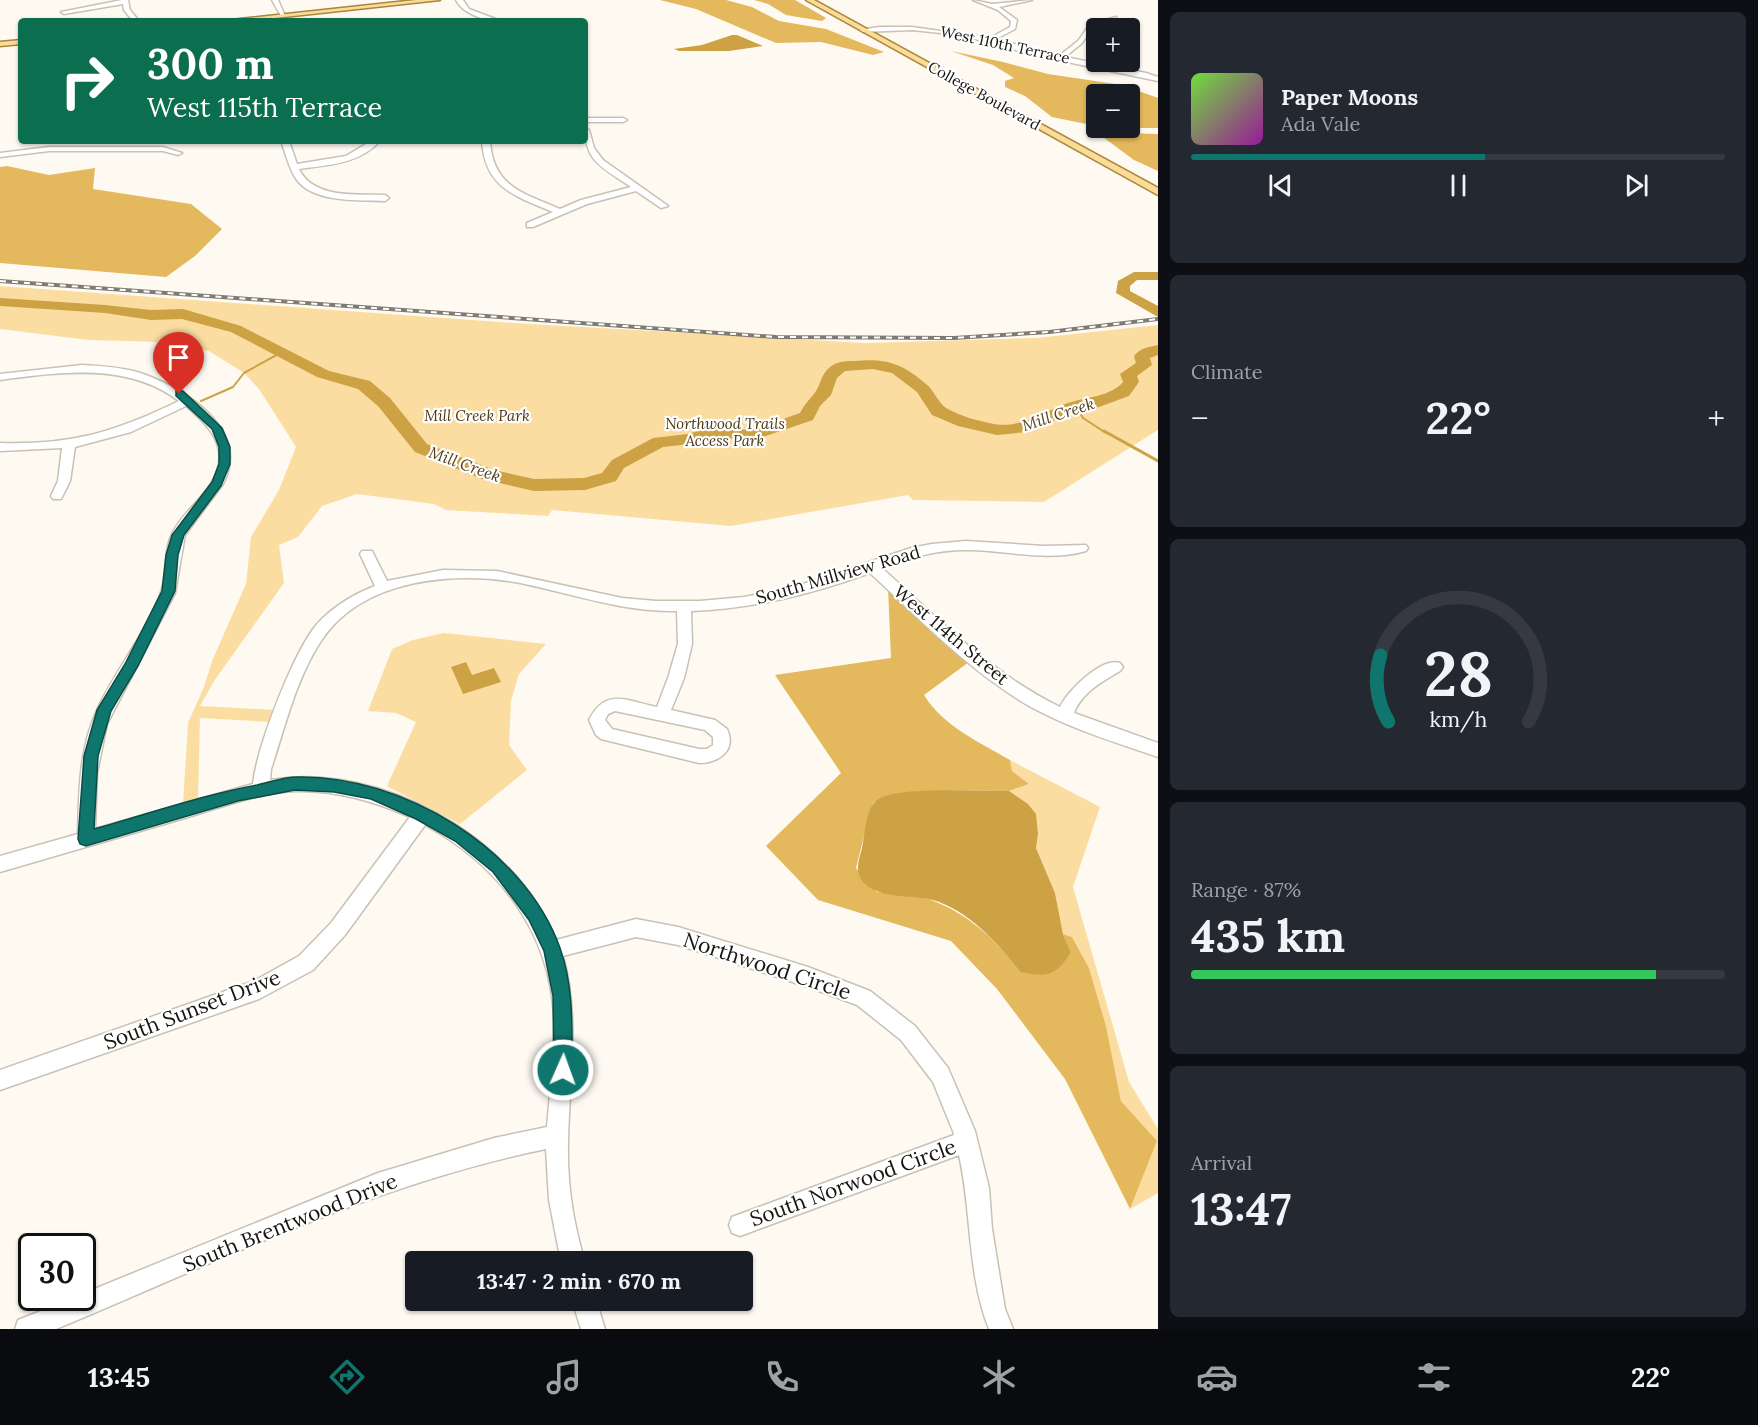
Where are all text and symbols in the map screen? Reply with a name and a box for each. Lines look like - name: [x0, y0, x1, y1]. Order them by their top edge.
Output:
- map controls: [1086, 18, 1140, 138]
- button: +: [1086, 18, 1140, 72]
- street label: West 110th Terrace: [939, 22, 1072, 68]
- text: 300 m: [147, 37, 274, 91]
- icon: right: [48, 42, 126, 120]
- street label: College Boulevard: [925, 57, 1044, 134]
- text: Paper Moons: [1281, 83, 1418, 111]
- button: −: [1086, 84, 1140, 138]
- text: West 115th Terrace: [147, 90, 382, 124]
- text: Ada Vale: [1281, 111, 1360, 136]
- icon: previous: [1264, 169, 1297, 202]
- icon: pause: [1442, 169, 1475, 202]
- icon: next: [1620, 169, 1653, 202]
- pin: [153, 332, 204, 394]
- icon: arrive: [162, 341, 195, 374]
- text: Climate: [1191, 359, 1263, 384]
- text: 22°: [1425, 389, 1491, 446]
- water label: Mill Creek: [1019, 393, 1097, 435]
- text: −: [1191, 397, 1209, 439]
- text: +: [1707, 397, 1725, 439]
- park label: Mill Creek Park: [424, 406, 530, 425]
- park label: Northwood Trails Access Park: [665, 414, 785, 450]
- water label: Mill Creek: [426, 442, 504, 486]
- street label: South Millview Road: [753, 540, 923, 609]
- street label: West 114th Street: [889, 580, 1014, 690]
- text: 28: [1424, 633, 1492, 713]
- text: km/h: [1429, 705, 1487, 733]
- text: Range · 87%: [1191, 877, 1301, 902]
- text: 435 km: [1191, 907, 1345, 964]
- street label: Northwood Circle: [680, 926, 855, 1005]
- street label: South Sunset Drive: [100, 963, 284, 1056]
- position arrow: [531, 1038, 595, 1102]
- street label: South Norwood Circle: [746, 1133, 960, 1232]
- text: Arrival: [1191, 1150, 1252, 1175]
- street label: South Brentwood Drive: [179, 1167, 401, 1278]
- text: 13:47: [1191, 1180, 1291, 1237]
- speed limit sign: 30: [18, 1233, 96, 1311]
- text: 13:47 · 2 min · 670 m: [477, 1267, 681, 1295]
- icon: directions: [326, 1356, 368, 1398]
- icon: music: [543, 1356, 585, 1398]
- icon: phone: [761, 1356, 803, 1398]
- icon: climate: [978, 1356, 1020, 1398]
- icon: car: [1196, 1356, 1238, 1398]
- icon: filters: [1413, 1356, 1455, 1398]
- text: 13:45: [88, 1360, 150, 1394]
- text: 22°: [1631, 1360, 1670, 1394]

